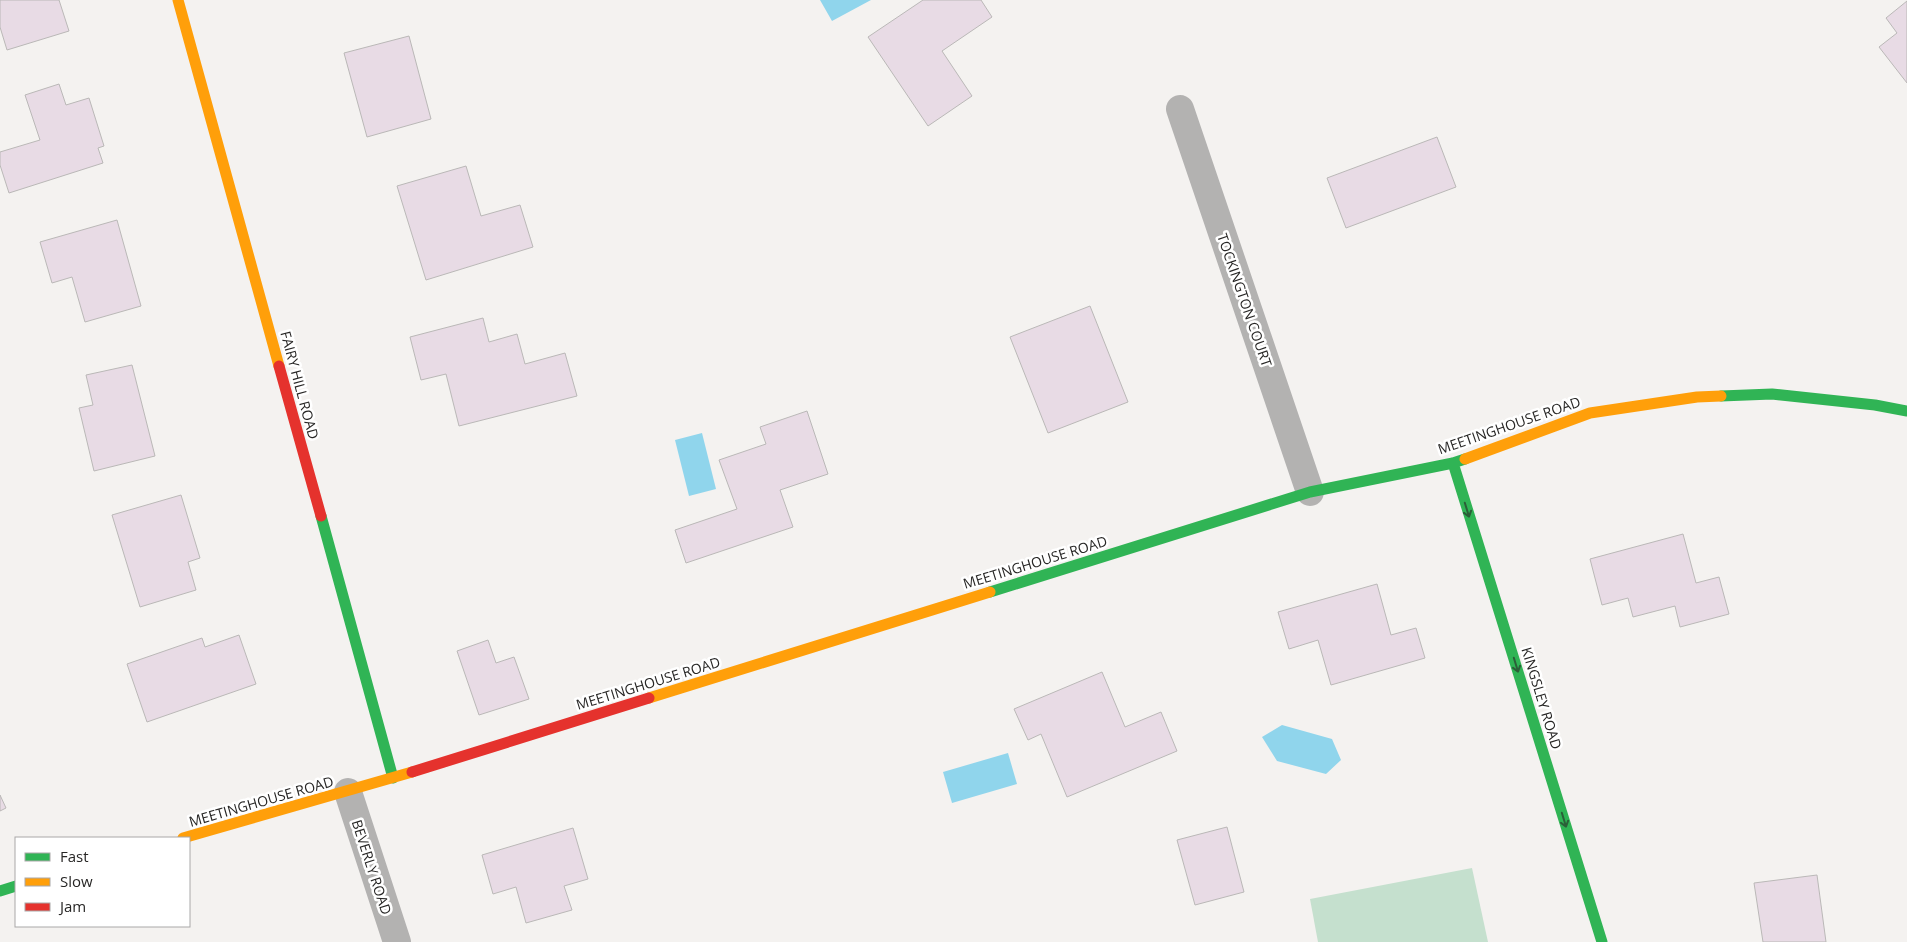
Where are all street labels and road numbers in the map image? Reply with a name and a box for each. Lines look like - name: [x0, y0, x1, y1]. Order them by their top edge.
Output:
- street label: TOCKINGTON COURT: [1213, 231, 1277, 369]
- street label: FAIRY HILL ROAD: [276, 329, 324, 441]
- street label: MEETINGHOUSE ROAD: [1435, 392, 1583, 458]
- street label: MEETINGHOUSE ROAD: [961, 531, 1109, 593]
- street label: KINGSLEY ROAD: [1517, 645, 1567, 751]
- street label: MEETINGHOUSE ROAD: [574, 652, 722, 714]
- street label: MEETINGHOUSE ROAD: [187, 771, 335, 831]
- street label: BEVERLY ROAD: [348, 817, 396, 917]

